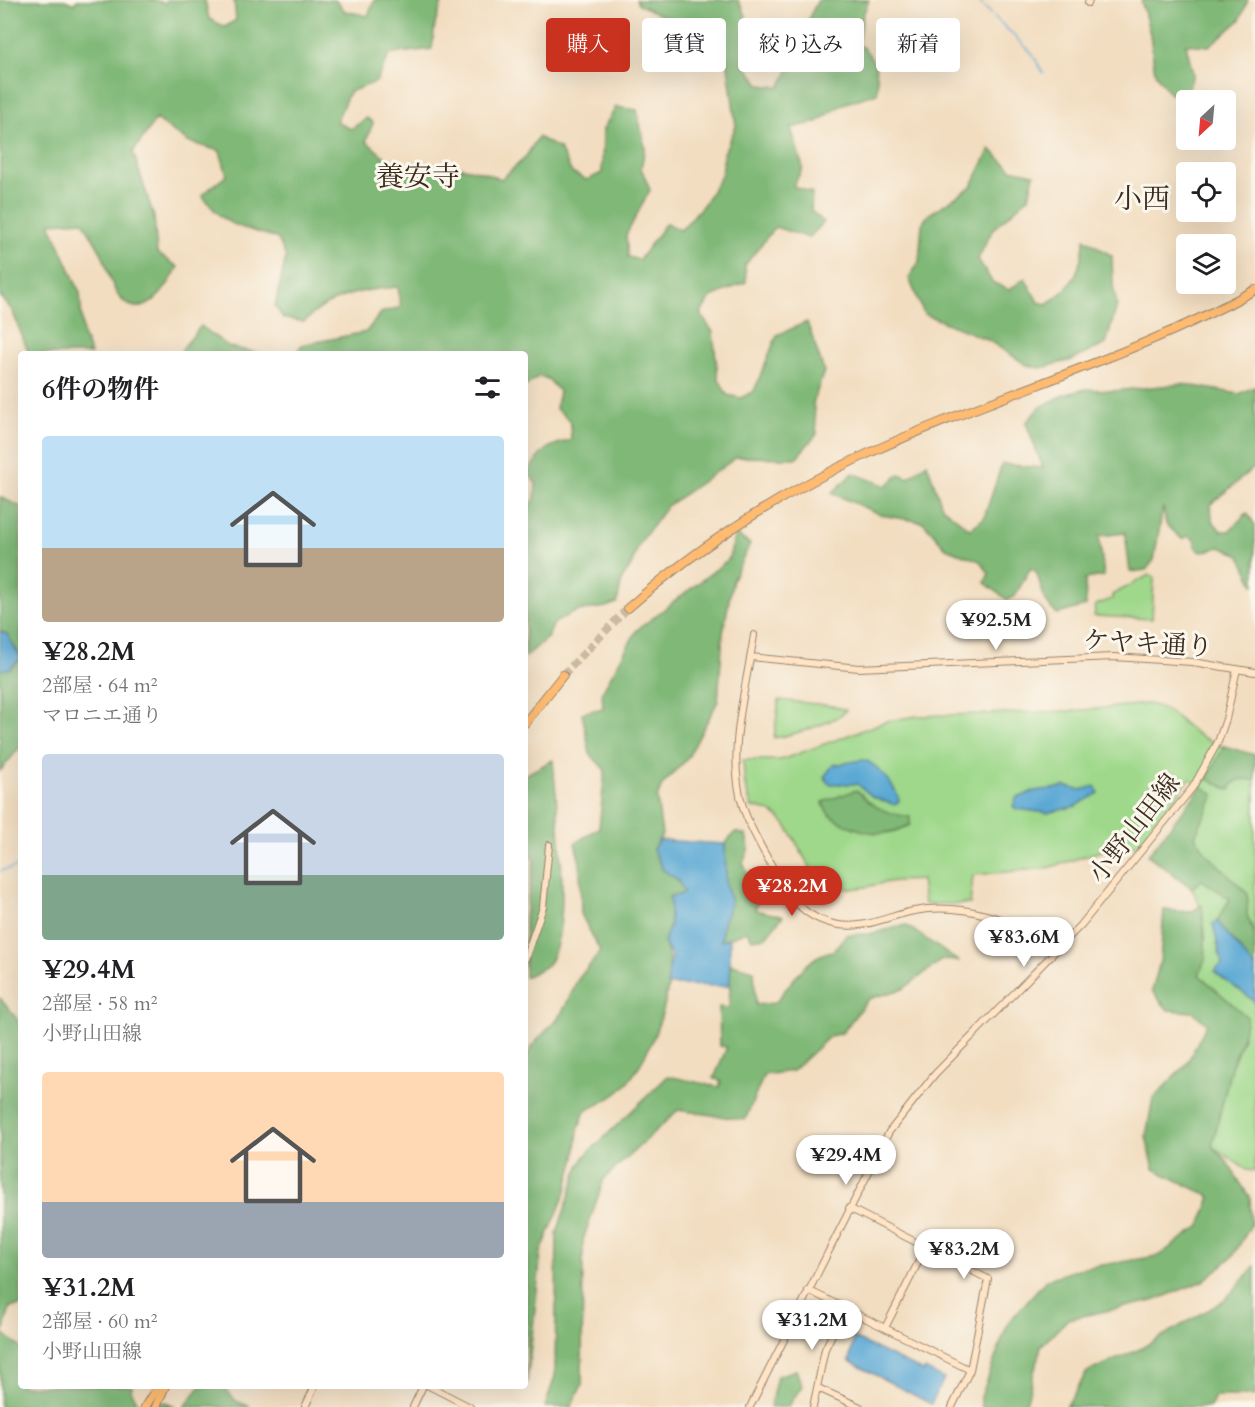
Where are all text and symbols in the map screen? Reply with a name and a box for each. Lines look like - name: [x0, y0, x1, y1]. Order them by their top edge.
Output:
- chip: 購入: [546, 18, 630, 72]
- chip: 賃貸: [642, 18, 726, 72]
- chip: 絞り込み: [738, 18, 864, 72]
- chip: 新着: [876, 18, 960, 72]
- north arrow: [1176, 90, 1236, 150]
- map controls: [1176, 90, 1236, 294]
- district label: 養安寺: [376, 158, 460, 196]
- button: locate: [1176, 162, 1236, 222]
- district label: 小西: [1114, 180, 1170, 218]
- button: layers: [1176, 234, 1236, 294]
- icon: filters: [471, 371, 504, 404]
- text: 6件の物件: [42, 372, 159, 407]
- icon: home: [219, 475, 327, 583]
- pin: ¥92.5M: [947, 600, 1045, 651]
- text: ¥92.5M: [960, 606, 1032, 633]
- street label: ケヤキ通り: [1082, 623, 1214, 664]
- text: ¥28.2M: [42, 634, 135, 669]
- text: 2部屋 · 64 m²: [42, 672, 158, 699]
- text: マロニエ通り: [42, 702, 162, 729]
- street label: 小野山田線: [1081, 766, 1188, 890]
- icon: home: [219, 793, 327, 901]
- pin: ¥28.2M: [743, 866, 841, 917]
- text: ¥28.2M: [756, 872, 828, 899]
- pin: ¥83.6M: [975, 917, 1073, 968]
- text: ¥83.6M: [988, 923, 1060, 950]
- text: ¥29.4M: [42, 952, 135, 987]
- text: 2部屋 · 58 m²: [42, 990, 158, 1017]
- text: 小野山田線: [42, 1020, 142, 1047]
- icon: home: [219, 1111, 327, 1219]
- pin: ¥29.4M: [797, 1135, 895, 1186]
- text: ¥29.4M: [810, 1141, 882, 1168]
- pin: ¥83.2M: [915, 1229, 1013, 1280]
- text: ¥83.2M: [928, 1235, 1000, 1262]
- text: ¥31.2M: [42, 1270, 135, 1305]
- pin: ¥31.2M: [763, 1300, 861, 1351]
- text: ¥31.2M: [776, 1306, 848, 1333]
- text: 2部屋 · 60 m²: [42, 1308, 158, 1335]
- text: 小野山田線: [42, 1338, 142, 1365]

